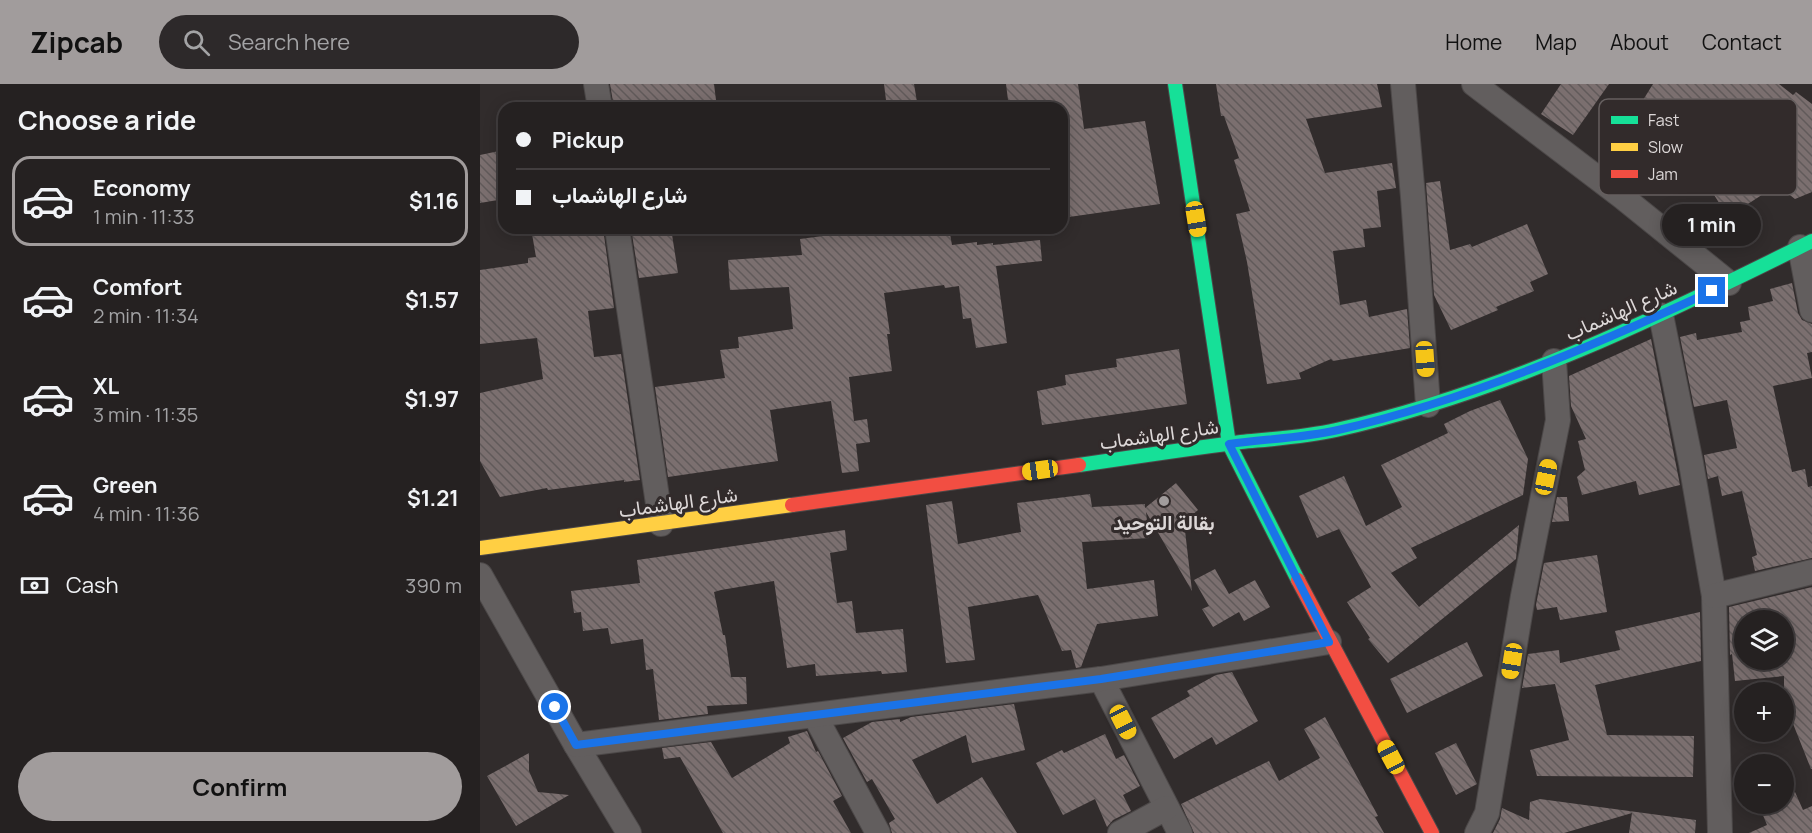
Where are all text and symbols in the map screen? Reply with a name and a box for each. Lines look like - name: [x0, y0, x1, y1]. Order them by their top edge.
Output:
- search box: [159, 15, 579, 69]
- text: Zipcab: [30, 23, 123, 61]
- icon: search: [180, 26, 213, 59]
- text: Search here: [228, 27, 350, 57]
- text: Home: [1445, 28, 1502, 56]
- text: Map: [1535, 28, 1577, 56]
- text: About: [1610, 28, 1669, 56]
- text: Contact: [1702, 28, 1782, 56]
- legend: [1599, 99, 1797, 195]
- text: Choose a ride: [18, 101, 196, 138]
- text: Fast: [1648, 109, 1679, 131]
- text: Pickup: [552, 125, 624, 155]
- text: Slow: [1648, 136, 1683, 158]
- text: Jam: [1648, 163, 1678, 185]
- text: Economy: [93, 173, 191, 203]
- icon: car: [21, 174, 75, 228]
- text: شارع الهاشماب: [552, 180, 687, 210]
- text: $1.16: [409, 186, 459, 216]
- car: [1184, 200, 1208, 238]
- text: 1 min · 11:33: [93, 203, 195, 230]
- callout: 1 min: [1662, 204, 1762, 246]
- text: 1 min: [1687, 211, 1736, 238]
- text: Comfort: [93, 272, 182, 302]
- icon: car: [21, 273, 75, 327]
- street label: شارع الهاشماب: [1561, 273, 1682, 348]
- route end: [1698, 277, 1725, 304]
- text: $1.57: [405, 285, 459, 315]
- text: 2 min · 11:34: [93, 302, 199, 329]
- car: [1415, 340, 1435, 378]
- text: XL: [93, 371, 119, 401]
- icon: car: [21, 372, 75, 426]
- text: $1.97: [404, 384, 459, 414]
- text: 3 min · 11:35: [93, 401, 198, 428]
- street label: شارع الهاشماب: [1098, 412, 1220, 457]
- car: [1533, 458, 1559, 496]
- car: [1021, 459, 1059, 481]
- text: Green: [93, 470, 158, 500]
- icon: car: [21, 471, 75, 525]
- street label: شارع الهاشماب: [617, 480, 739, 525]
- text: $1.21: [407, 483, 459, 513]
- marker: بقالة التوحيد: [1157, 494, 1171, 508]
- text: 4 min · 11:36: [93, 500, 200, 527]
- place label: بقالة التوحيد: [1113, 509, 1215, 536]
- icon: cash: [18, 569, 51, 602]
- text: Cash: [66, 570, 119, 600]
- text: 390 m: [405, 572, 462, 599]
- map controls: [1734, 610, 1794, 814]
- button: layers: [1734, 610, 1794, 670]
- car: [1500, 642, 1524, 680]
- button: +: [1734, 682, 1794, 742]
- route start: [541, 693, 568, 720]
- car: [1107, 702, 1139, 742]
- car: [1375, 737, 1407, 777]
- button: Confirm: [18, 752, 462, 821]
- button: −: [1734, 754, 1794, 814]

